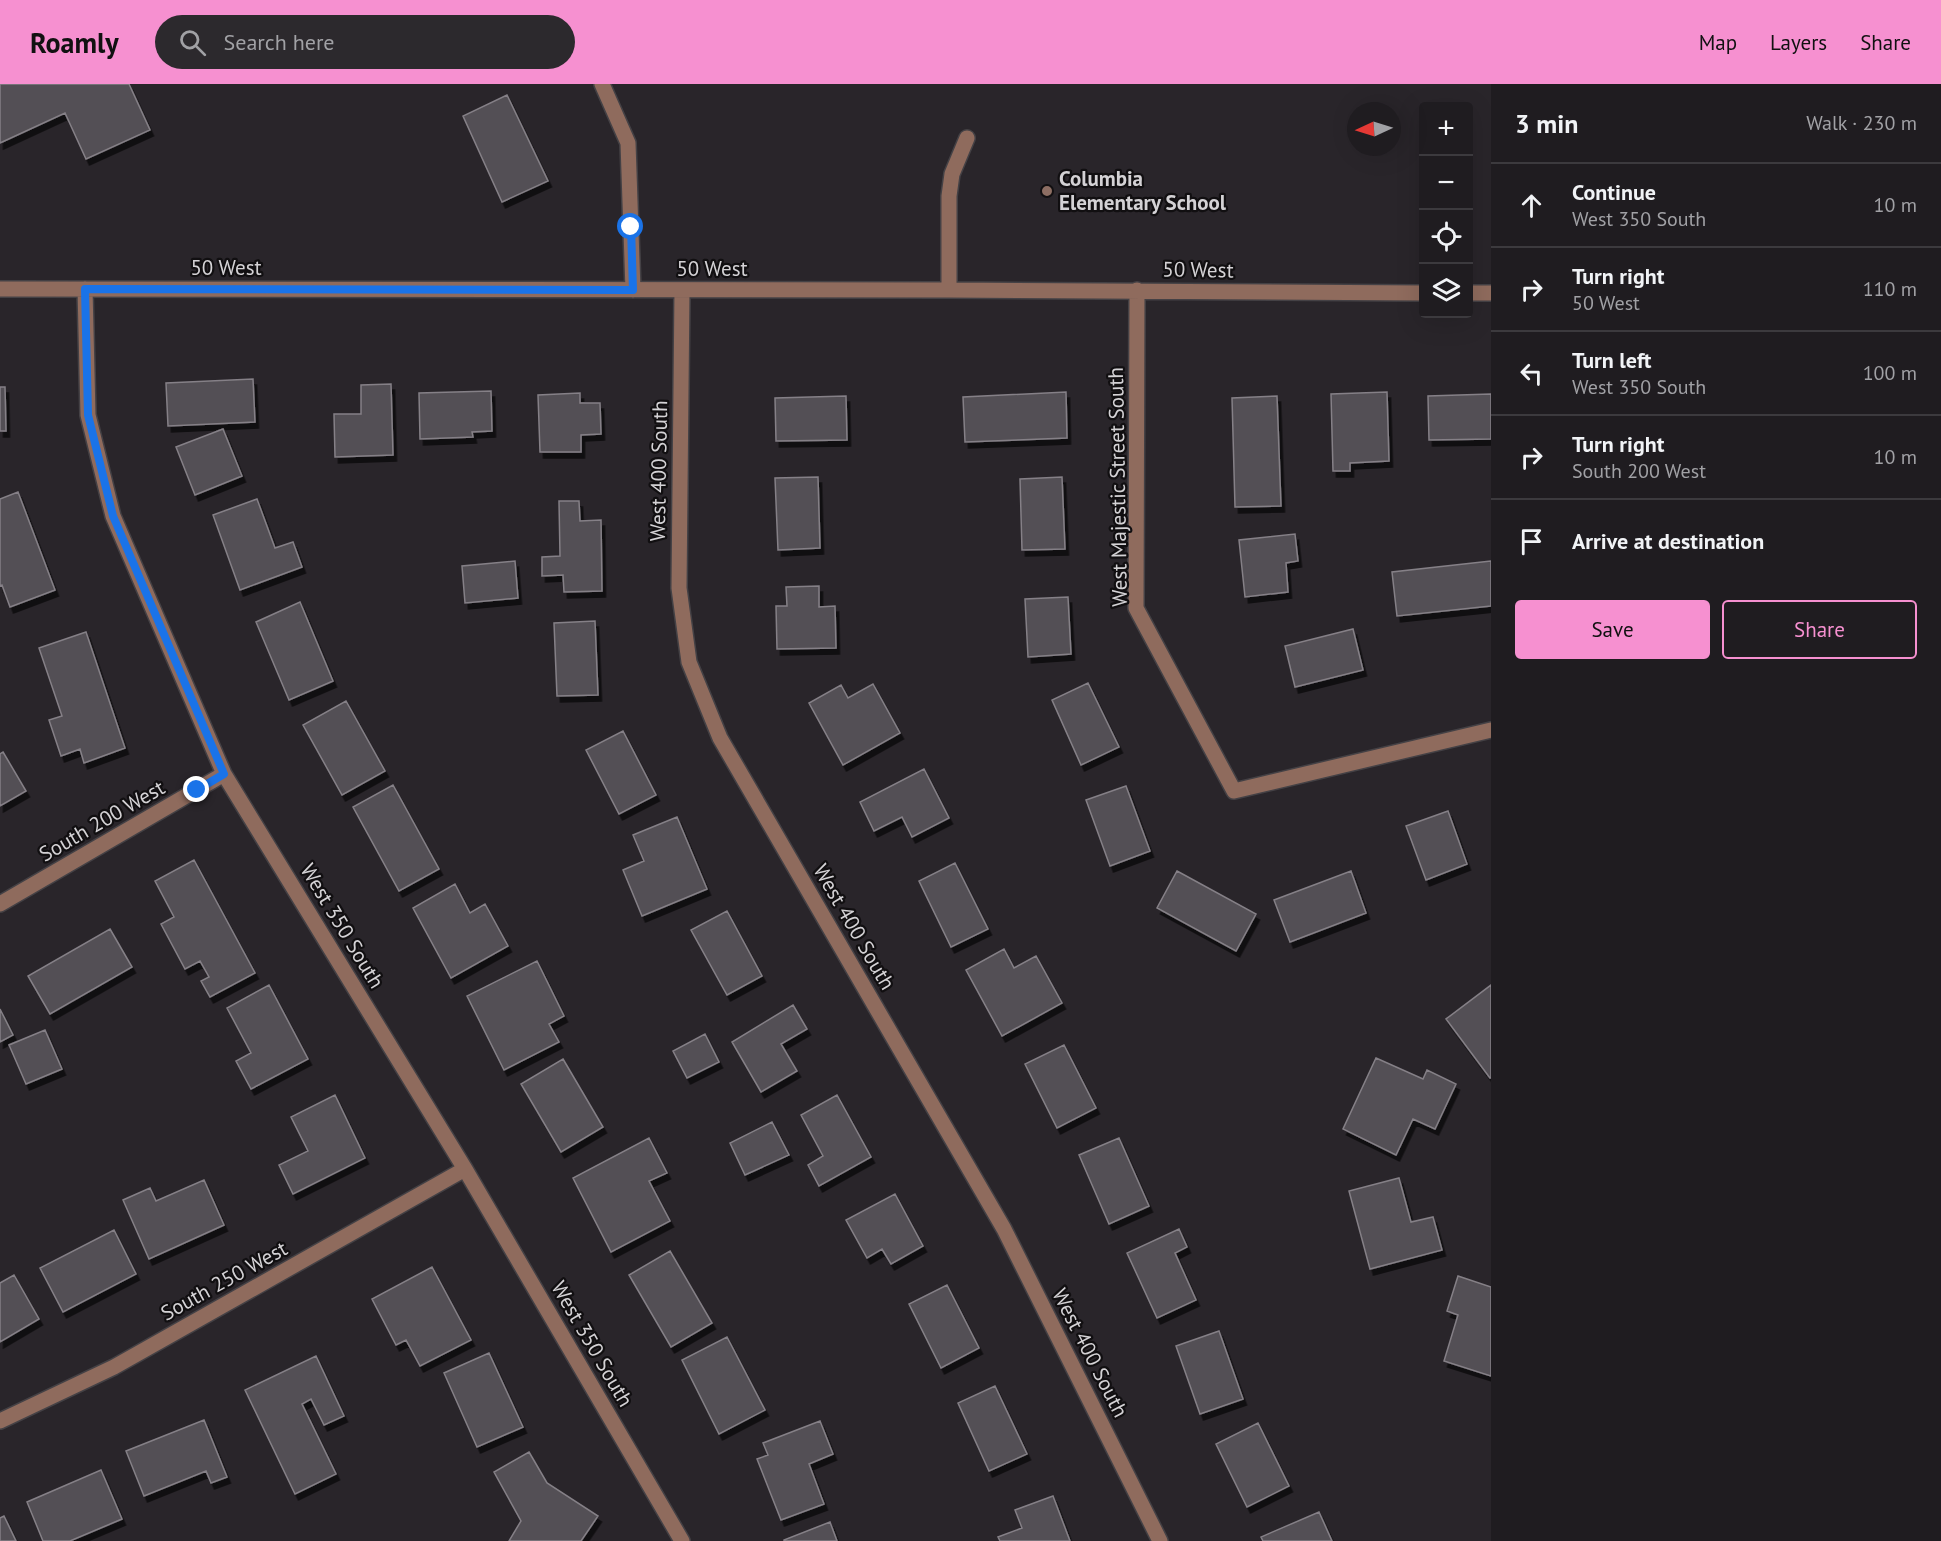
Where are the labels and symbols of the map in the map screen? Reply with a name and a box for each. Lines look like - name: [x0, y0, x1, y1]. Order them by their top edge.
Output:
- north arrow: [1347, 102, 1401, 156]
- place label: Columbia Elementary School: [1059, 165, 1227, 216]
- marker: Columbia Elementary School: [1040, 184, 1054, 198]
- route start: [617, 213, 643, 239]
- street label: 50 West: [190, 254, 262, 281]
- street label: 50 West: [676, 255, 748, 282]
- street label: 50 West: [1162, 255, 1234, 284]
- street label: West Majestic Street South: [1102, 367, 1133, 607]
- street label: West 400 South: [644, 400, 673, 542]
- street label: South 200 West: [34, 774, 169, 867]
- route end: [183, 776, 209, 802]
- street label: West 350 South: [295, 858, 390, 993]
- street label: West 400 South: [807, 859, 901, 995]
- street label: South 250 West: [156, 1235, 292, 1326]
- street label: West 350 South: [545, 1276, 639, 1412]
- street label: West 400 South: [1046, 1284, 1134, 1422]

